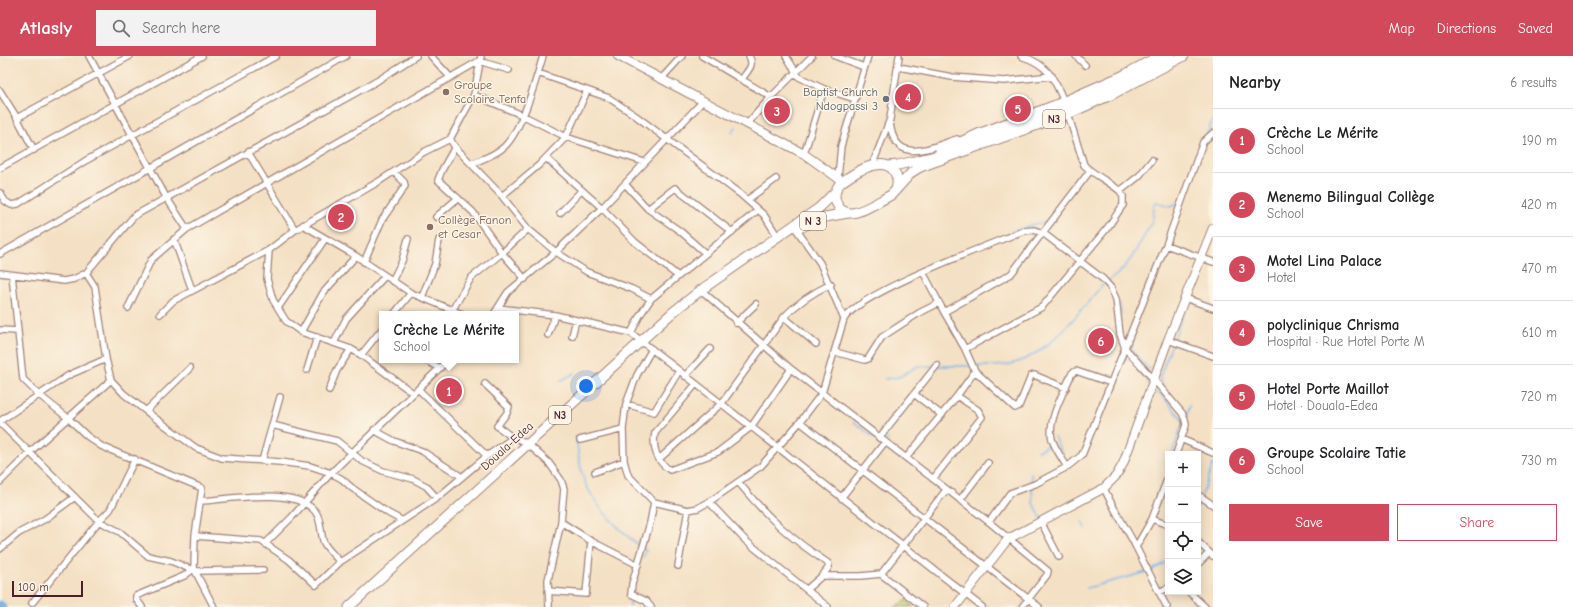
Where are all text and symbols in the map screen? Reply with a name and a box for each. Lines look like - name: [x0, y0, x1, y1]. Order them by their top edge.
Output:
- search box: [96, 10, 376, 46]
- text: Atlasly: [20, 17, 72, 39]
- icon: search: [110, 17, 132, 39]
- text: Search here: [142, 19, 220, 37]
- text: Map: [1388, 20, 1415, 37]
- text: Directions: [1437, 20, 1496, 37]
- text: Saved: [1518, 20, 1553, 37]
- text: Nearby: [1229, 73, 1280, 92]
- text: 6 results: [1510, 75, 1557, 90]
- place label: Groupe Scolaire Tenfa: [454, 78, 526, 106]
- pin: 4: [895, 82, 921, 112]
- place label: Baptist Church Ndogpassi 3: [803, 85, 878, 113]
- marker: Groupe Scolaire Tenfa: [441, 87, 451, 97]
- marker: Baptist Church Ndogpassi 3: [881, 94, 891, 104]
- pin: 5: [1005, 94, 1031, 124]
- pin: 3: [764, 96, 790, 126]
- road number: N3: [1043, 110, 1065, 128]
- text: Crèche Le Mérite: [1267, 124, 1378, 142]
- text: 1: [1239, 133, 1245, 148]
- text: 190 m: [1522, 133, 1557, 148]
- text: School: [1267, 142, 1304, 157]
- text: Menemo Bilingual Collège: [1267, 188, 1434, 206]
- text: 2: [1239, 197, 1245, 212]
- text: 420 m: [1521, 197, 1557, 212]
- pin: 2: [328, 202, 354, 232]
- text: School: [1267, 206, 1304, 221]
- road number: N 3: [800, 212, 826, 230]
- place label: Collège Fanon et Cesar: [438, 213, 511, 241]
- marker: Collège Fanon et Cesar: [425, 222, 435, 232]
- text: Motel Lina Palace: [1267, 252, 1382, 270]
- text: 3: [1239, 261, 1245, 276]
- text: 470 m: [1522, 261, 1557, 276]
- text: Hotel: [1267, 270, 1296, 285]
- popup: [379, 311, 519, 363]
- text: polyclinique Chrisma: [1267, 316, 1399, 334]
- text: Crèche Le Mérite: [393, 321, 505, 339]
- text: 4: [1239, 325, 1245, 340]
- text: 610 m: [1522, 325, 1557, 340]
- pin: 6: [1088, 326, 1114, 356]
- text: Hospital · Rue Hotel Porte M: [1267, 334, 1425, 349]
- text: School: [393, 339, 430, 354]
- pin: 1: [436, 376, 462, 406]
- your location: [576, 376, 596, 396]
- text: Hotel Porte Maillot: [1267, 380, 1389, 398]
- text: 5: [1239, 389, 1245, 404]
- text: 720 m: [1521, 389, 1557, 404]
- text: Hotel · Douala-Edea: [1267, 398, 1378, 413]
- road number: N3: [549, 406, 571, 424]
- street label: Douala-Edea: [478, 419, 536, 473]
- text: Groupe Scolaire Tatie: [1267, 444, 1406, 462]
- map controls: [1165, 451, 1201, 595]
- button: +: [1165, 451, 1201, 487]
- text: 6: [1239, 453, 1245, 468]
- text: 730 m: [1521, 453, 1557, 468]
- text: School: [1267, 462, 1304, 477]
- button: −: [1165, 487, 1201, 523]
- button: Save: [1229, 504, 1389, 541]
- button: Share: [1397, 504, 1557, 541]
- button: locate: [1165, 523, 1201, 559]
- button: layers: [1165, 559, 1201, 595]
- scale bar: [12, 579, 83, 598]
- text: 100 m: [18, 581, 49, 594]

